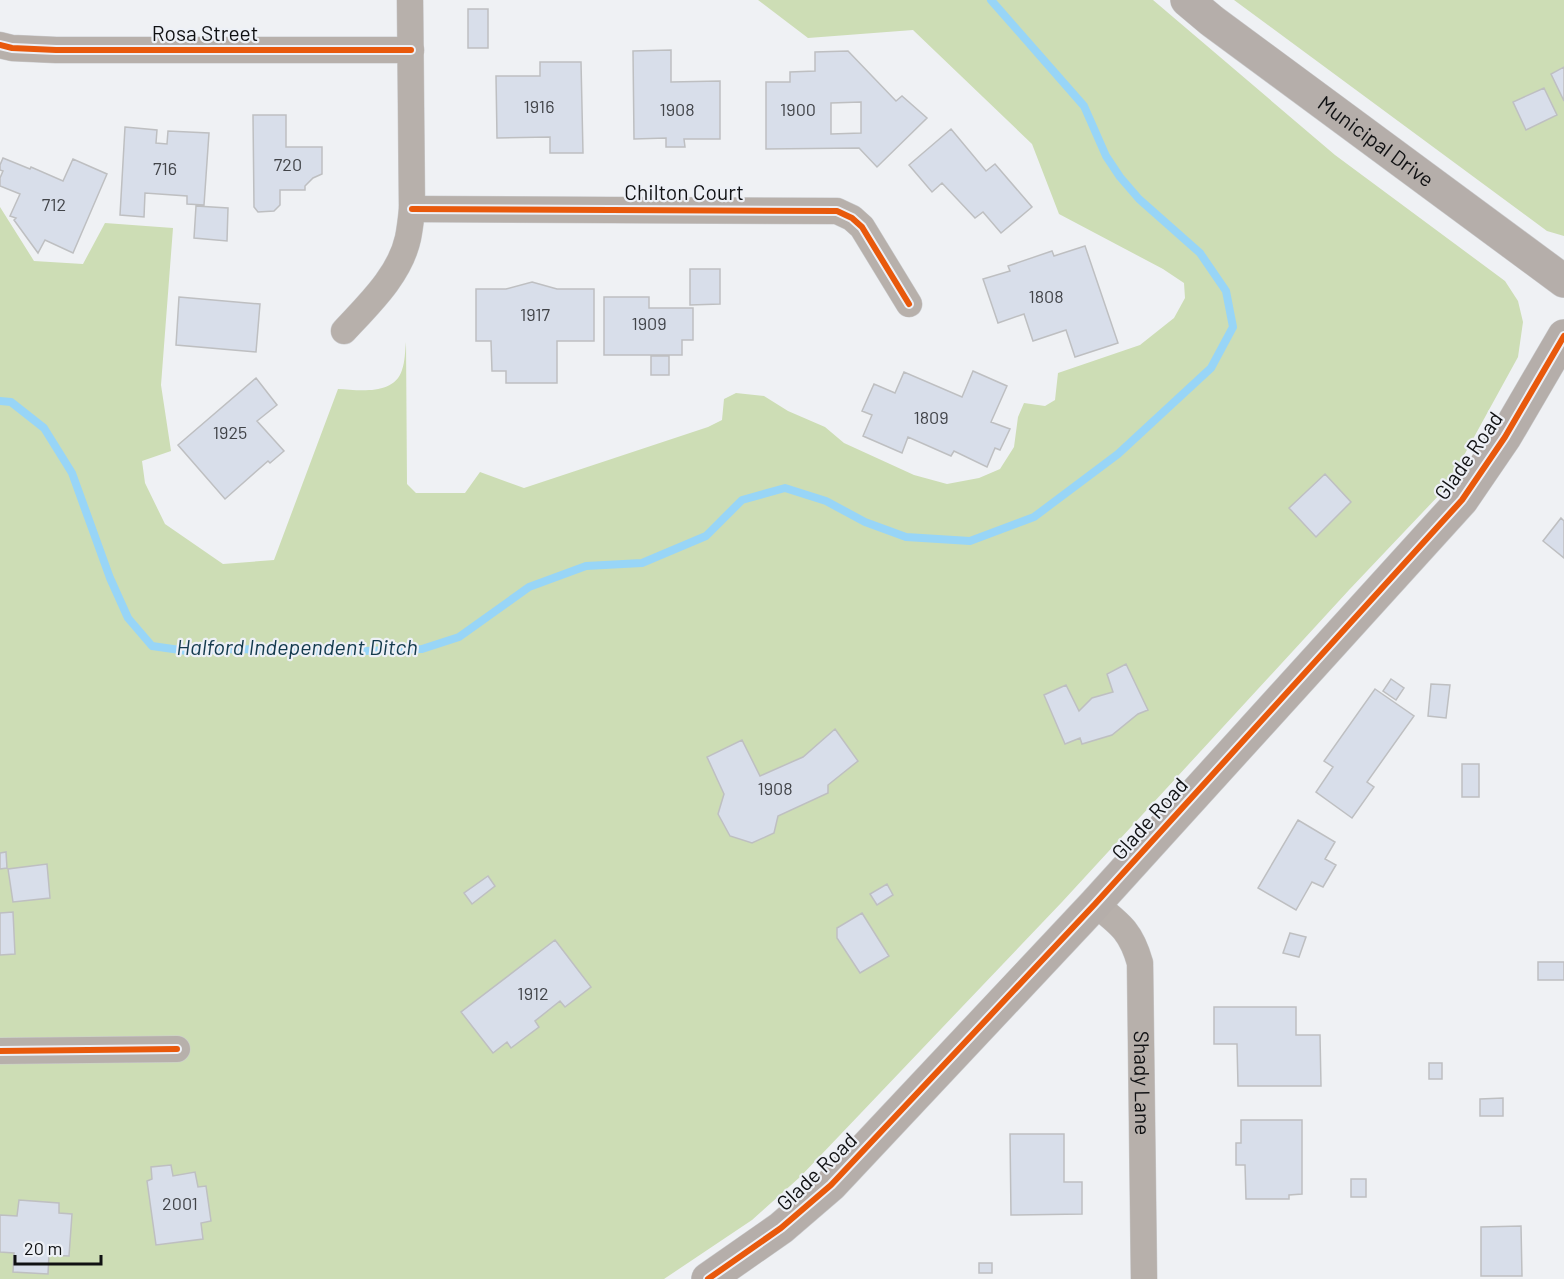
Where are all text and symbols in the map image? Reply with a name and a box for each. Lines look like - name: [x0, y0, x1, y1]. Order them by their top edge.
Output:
- street label: Rosa Street: [152, 20, 258, 45]
- street label: Municipal Drive: [1314, 90, 1439, 191]
- house number: 1916: [524, 95, 554, 117]
- house number: 1908: [659, 98, 695, 120]
- house number: 1900: [780, 98, 816, 120]
- house number: 720: [274, 153, 302, 175]
- house number: 716: [153, 157, 177, 179]
- street label: Chilton Court: [624, 179, 744, 204]
- house number: 712: [42, 193, 66, 215]
- house number: 1808: [1028, 285, 1064, 307]
- house number: 1917: [520, 303, 551, 325]
- house number: 1909: [631, 312, 667, 334]
- house number: 1809: [913, 406, 949, 428]
- street label: Glade Road: [1428, 406, 1507, 504]
- house number: 1925: [213, 421, 247, 443]
- water label: Halford Independent Ditch: [176, 633, 418, 659]
- street label: Glade Road: [1106, 772, 1192, 864]
- house number: 1908: [757, 777, 793, 799]
- house number: 1912: [517, 982, 549, 1004]
- street label: Shady Lane: [1130, 1030, 1156, 1135]
- street label: Glade Road: [771, 1127, 861, 1215]
- house number: 2001: [162, 1192, 198, 1214]
- scale bar: [15, 1228, 100, 1266]
- text: 20 m: [24, 1237, 62, 1259]

